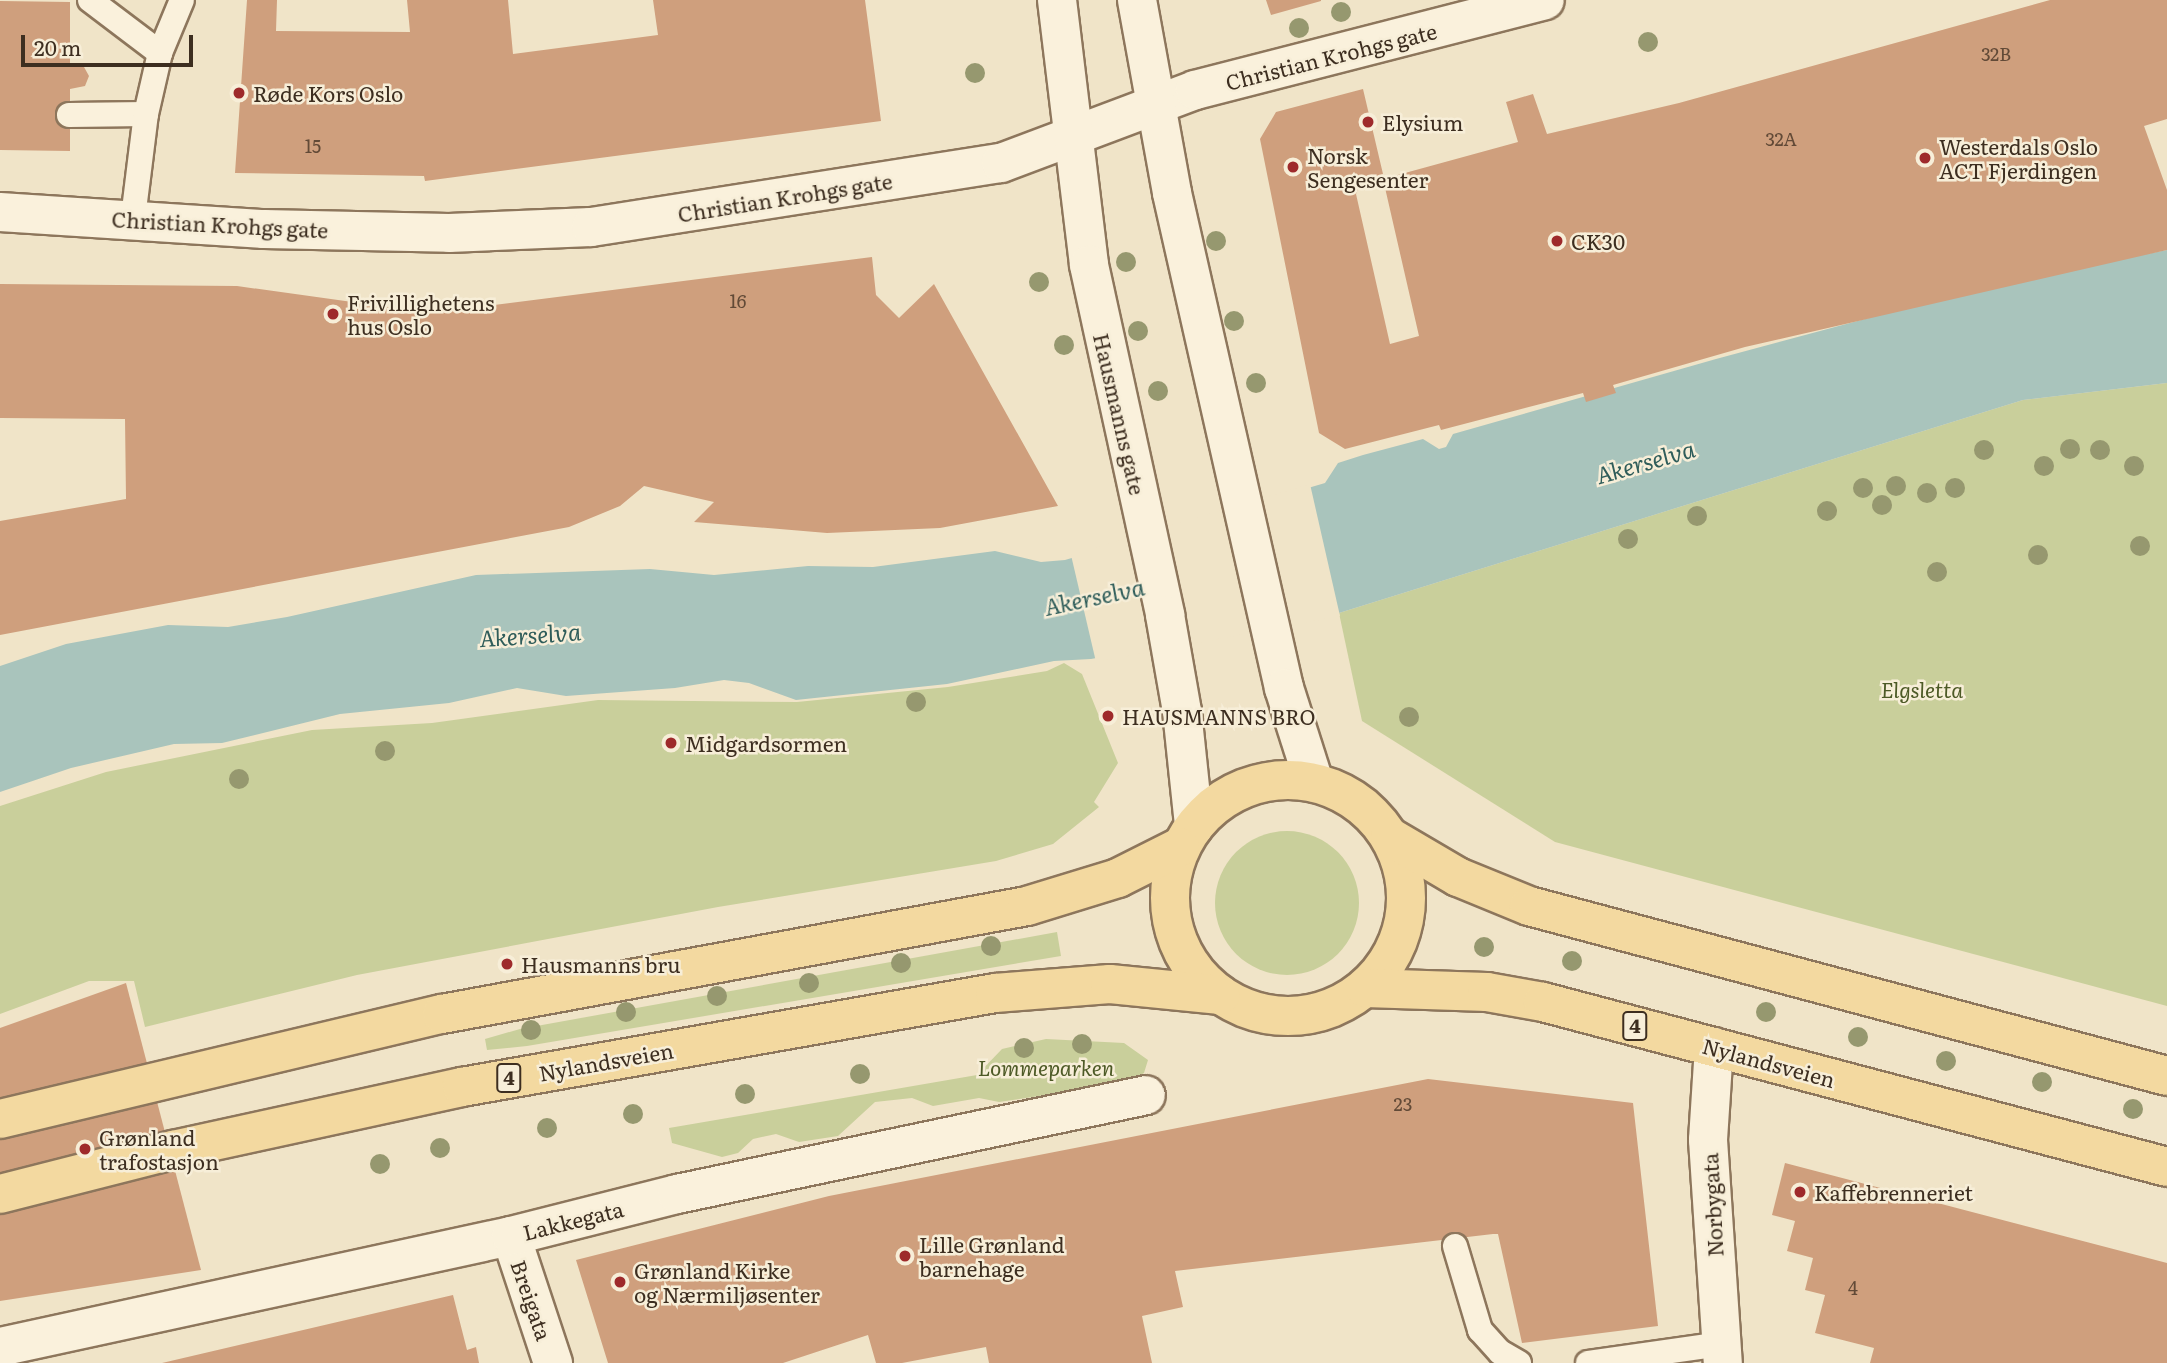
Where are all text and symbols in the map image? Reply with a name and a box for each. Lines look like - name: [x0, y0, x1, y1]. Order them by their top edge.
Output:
- street label: Christian Krohgs gate: [1223, 18, 1439, 94]
- scale bar: [24, 21, 196, 65]
- text: 20 m: [34, 31, 81, 62]
- house number: 32B: [1981, 43, 2011, 65]
- place label: Røde Kors Oslo: [253, 80, 403, 106]
- marker: Røde Kors Oslo: [231, 85, 247, 101]
- place label: Elysium: [1382, 109, 1463, 135]
- marker: Elysium: [1360, 114, 1376, 130]
- house number: 32A: [1765, 128, 1797, 150]
- place label: Westerdals Oslo ACT Fjerdingen: [1939, 133, 2098, 183]
- house number: 15: [305, 135, 321, 157]
- place label: Norsk Sengesenter: [1307, 142, 1428, 192]
- marker: Westerdals Oslo ACT Fjerdingen: [1917, 150, 1933, 166]
- marker: Norsk Sengesenter: [1285, 159, 1301, 175]
- street label: Christian Krohgs gate: [676, 168, 894, 226]
- street label: Christian Krohgs gate: [111, 206, 329, 242]
- place label: CK30: [1571, 228, 1625, 254]
- marker: CK30: [1549, 233, 1565, 249]
- place label: Frivillighetens hus Oslo: [347, 289, 494, 339]
- house number: 16: [730, 290, 746, 312]
- marker: Frivillighetens hus Oslo: [325, 306, 341, 322]
- street label: Hausmanns gate: [1089, 331, 1151, 497]
- water label: Akerselva: [1592, 434, 1698, 488]
- water label: Akerselva: [1041, 572, 1147, 620]
- water label: Akerselva: [478, 617, 582, 651]
- park label: Elgsletta: [1881, 676, 1963, 702]
- place label: HAUSMANNS BRO: [1122, 703, 1315, 729]
- marker: HAUSMANNS BRO: [1100, 708, 1116, 724]
- place label: Midgardsormen: [685, 730, 847, 756]
- marker: Midgardsormen: [663, 735, 679, 751]
- place label: Hausmanns bru: [521, 951, 681, 977]
- marker: Hausmanns bru: [499, 956, 515, 972]
- road number: 4: [1621, 1010, 1649, 1042]
- street label: Nylandsveien: [1700, 1032, 1838, 1092]
- street label: Nylandsveien: [537, 1037, 675, 1085]
- park label: Lommeparken: [978, 1054, 1114, 1080]
- road number: 4: [495, 1062, 523, 1094]
- house number: 23: [1394, 1093, 1412, 1115]
- place label: Grønland trafostasjon: [99, 1124, 219, 1174]
- marker: Grønland trafostasjon: [77, 1141, 93, 1157]
- street label: Norbygata: [1697, 1152, 1727, 1258]
- place label: Kaffebrenneriet: [1814, 1179, 1973, 1205]
- marker: Kaffebrenneriet: [1792, 1184, 1808, 1200]
- street label: Lakkegata: [520, 1195, 626, 1245]
- place label: Lille Grønland barnehage: [919, 1231, 1065, 1281]
- marker: Lille Grønland barnehage: [897, 1248, 913, 1264]
- street label: Breigata: [507, 1257, 557, 1343]
- place label: Grønland Kirke og Nærmiljøsenter: [634, 1257, 820, 1307]
- marker: Grønland Kirke og Nærmiljøsenter: [612, 1274, 628, 1290]
- house number: 4: [1848, 1277, 1858, 1299]

